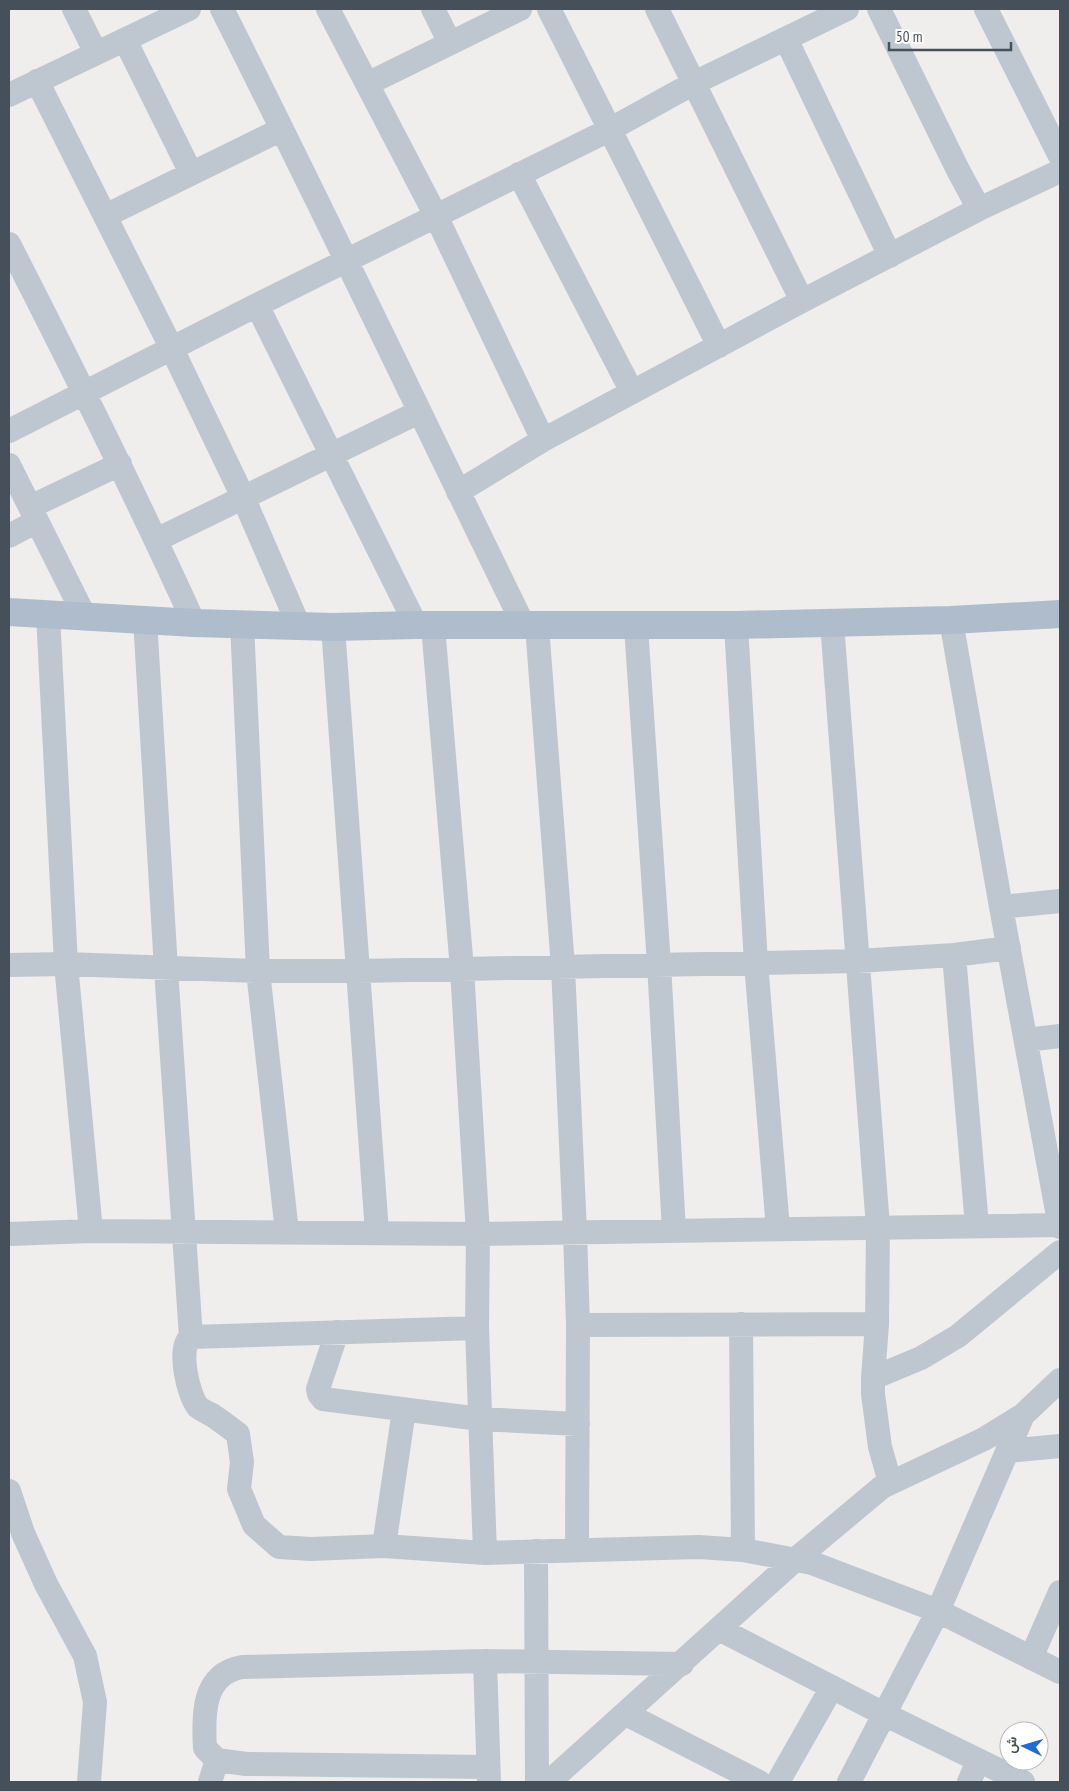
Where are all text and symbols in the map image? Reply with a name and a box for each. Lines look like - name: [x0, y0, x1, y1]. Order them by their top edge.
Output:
- scale bar: [889, 20, 1012, 52]
- text: 50 m: [896, 27, 922, 46]
- north arrow: [999, 1721, 1049, 1771]
- text: ش: [1001, 1736, 1021, 1754]

